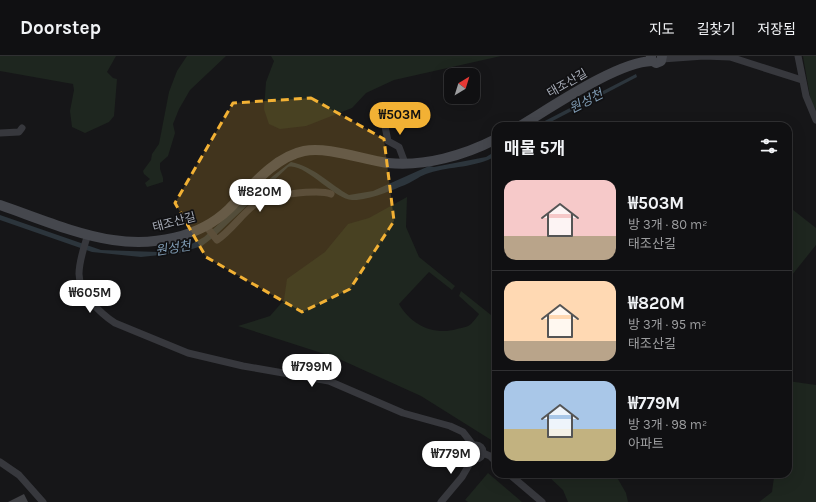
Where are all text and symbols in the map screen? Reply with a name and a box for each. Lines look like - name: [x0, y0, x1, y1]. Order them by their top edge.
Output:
- text: Doorstep: [20, 17, 101, 39]
- text: 지도: [649, 21, 675, 38]
- text: 길찾기: [697, 21, 735, 38]
- text: 저장됨: [757, 21, 796, 38]
- street label: 태조산길: [544, 66, 590, 100]
- north arrow: [444, 68, 480, 104]
- map controls: [444, 68, 480, 104]
- water label: 원성천: [567, 86, 606, 116]
- pin: ₩503M: [372, 102, 428, 136]
- text: ₩503M: [379, 107, 421, 122]
- icon: filters: [758, 135, 780, 157]
- text: 매물 5개: [504, 138, 565, 158]
- pin: ₩820M: [232, 179, 288, 213]
- text: ₩820M: [238, 184, 282, 199]
- text: ₩503M: [628, 193, 684, 213]
- icon: home: [536, 196, 584, 244]
- street label: 태조산길: [151, 210, 197, 234]
- text: 방 3개 · 80 m²: [628, 217, 707, 232]
- text: 태조산길: [628, 236, 676, 251]
- water label: 원성천: [154, 238, 193, 258]
- pin: ₩605M: [62, 280, 118, 314]
- text: ₩605M: [69, 285, 111, 300]
- text: ₩820M: [628, 293, 685, 313]
- icon: home: [536, 297, 584, 345]
- text: 방 3개 · 95 m²: [628, 317, 707, 332]
- text: 태조산길: [628, 336, 676, 351]
- pin: ₩799M: [284, 354, 340, 388]
- text: ₩799M: [291, 359, 333, 374]
- text: ₩779M: [628, 393, 680, 413]
- icon: home: [536, 397, 584, 445]
- text: 방 3개 · 98 m²: [628, 417, 707, 432]
- text: 아파트: [628, 436, 664, 451]
- pin: ₩779M: [423, 441, 479, 475]
- text: ₩779M: [431, 446, 471, 461]

